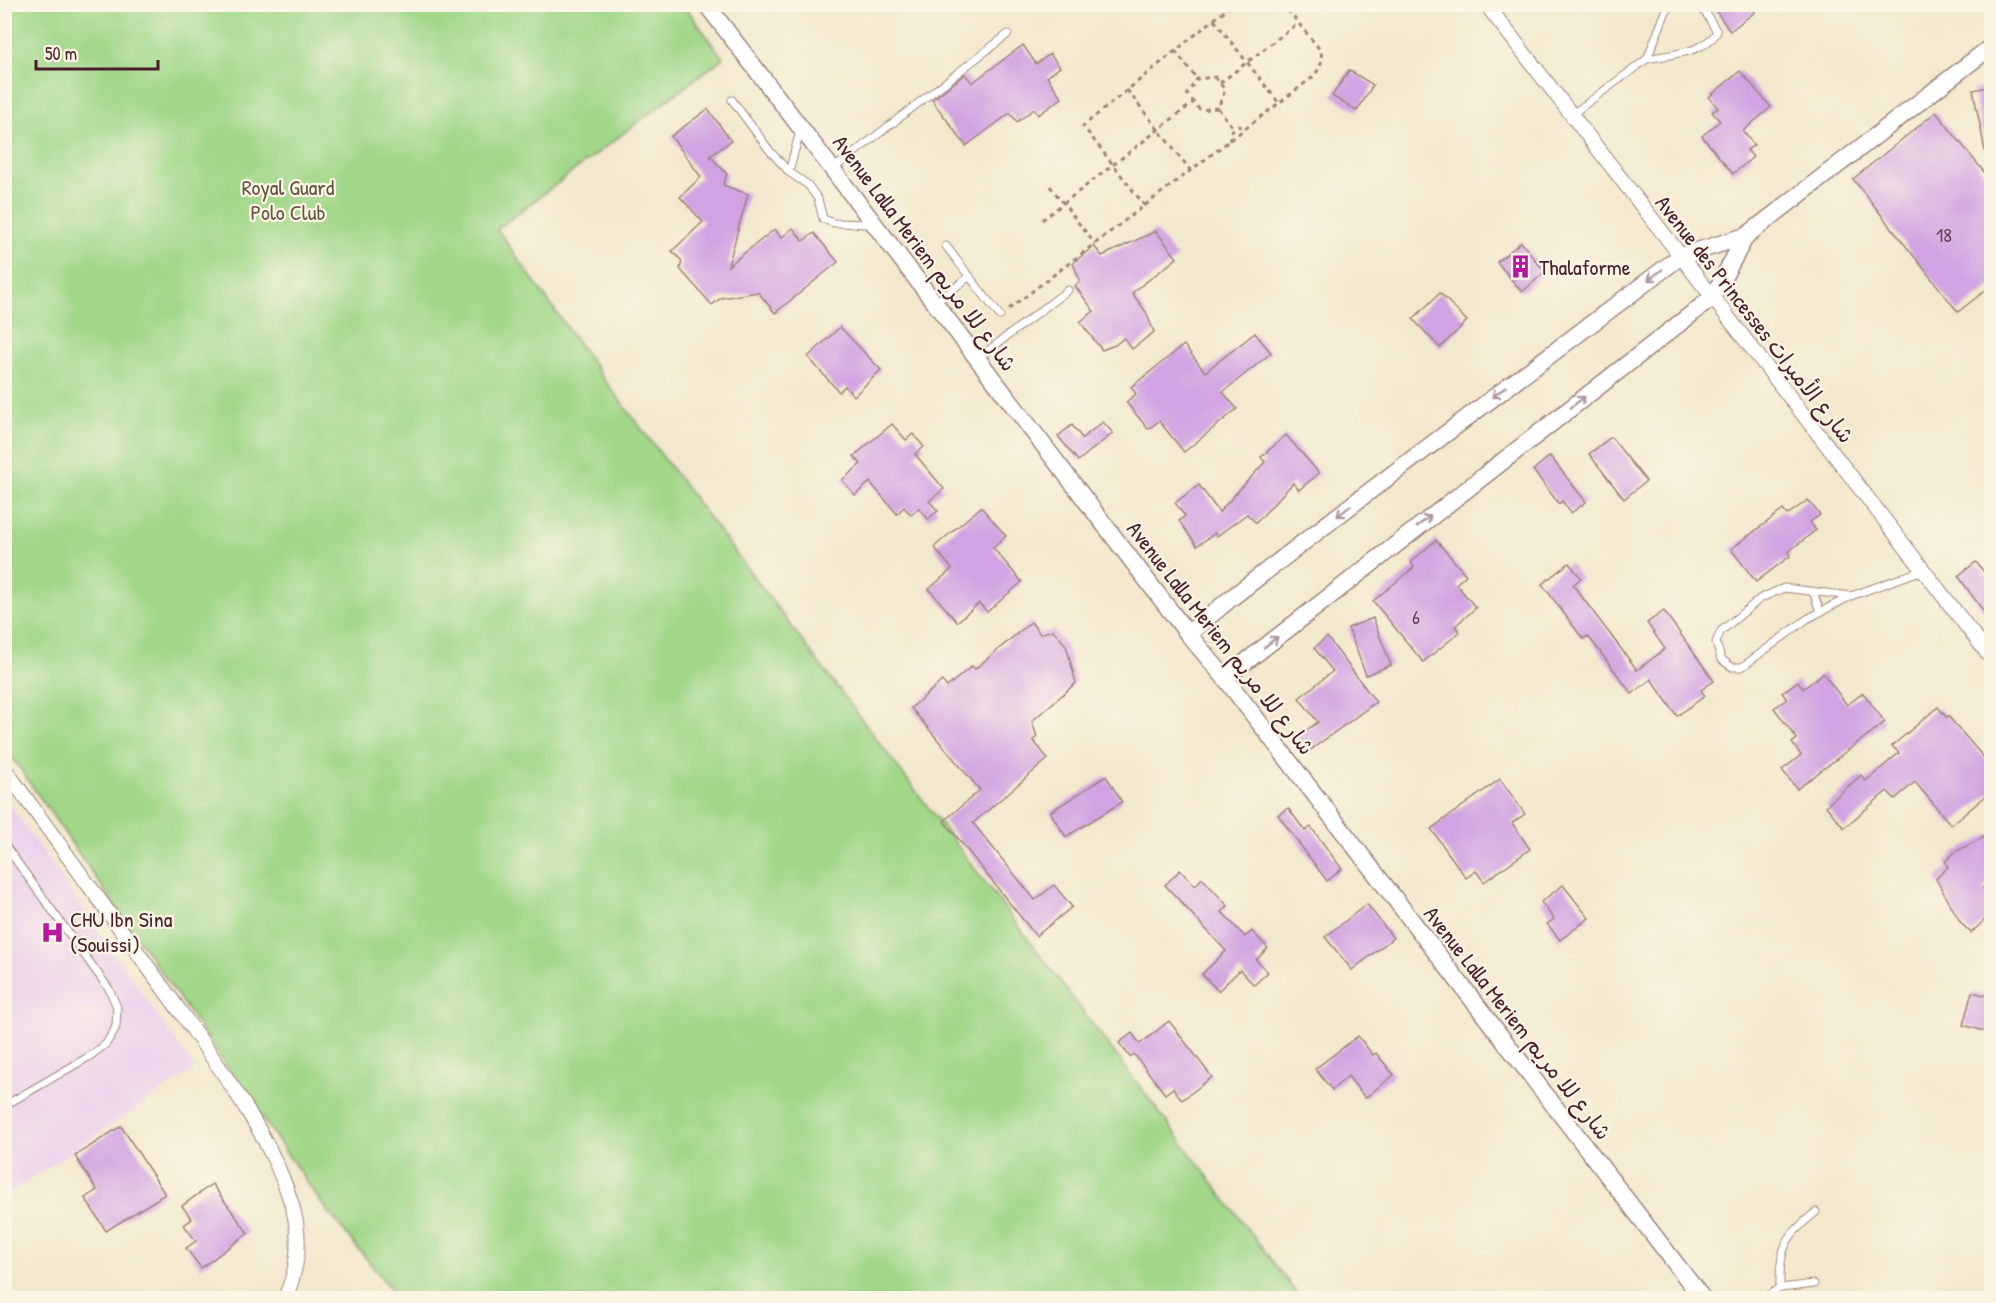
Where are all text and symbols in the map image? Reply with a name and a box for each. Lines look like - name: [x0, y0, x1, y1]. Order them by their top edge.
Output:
- scale bar: [36, 33, 158, 71]
- text: 50 m: [45, 41, 77, 66]
- street label: Avenue Lalla Meriem شارع للا مريم: [825, 129, 1024, 379]
- park label: Royal Guard Polo Club: [242, 172, 335, 227]
- street label: Avenue des Princesses شارع الأميرات: [1648, 189, 1861, 450]
- house number: 18: [1936, 221, 1952, 248]
- place label: Thalaforme: [1539, 252, 1631, 282]
- building icon: Thalaforme: [1508, 254, 1534, 280]
- one-way arrow: [1647, 269, 1663, 281]
- one-way arrow: [1492, 386, 1508, 399]
- one-way arrow: [1570, 395, 1586, 408]
- one-way arrow: [1336, 504, 1352, 517]
- street label: Avenue Lalla Meriem شارع للا مريم: [1119, 515, 1322, 762]
- one-way arrow: [1416, 515, 1432, 528]
- house number: 6: [1412, 603, 1420, 630]
- one-way arrow: [1262, 635, 1278, 648]
- street label: Avenue Lalla Meriem شارع للا مريم: [1416, 900, 1619, 1147]
- place label: CHU Ibn Sina (Souissi): [70, 904, 173, 959]
- hospital icon: CHU Ibn Sina (Souissi): [39, 919, 65, 945]

